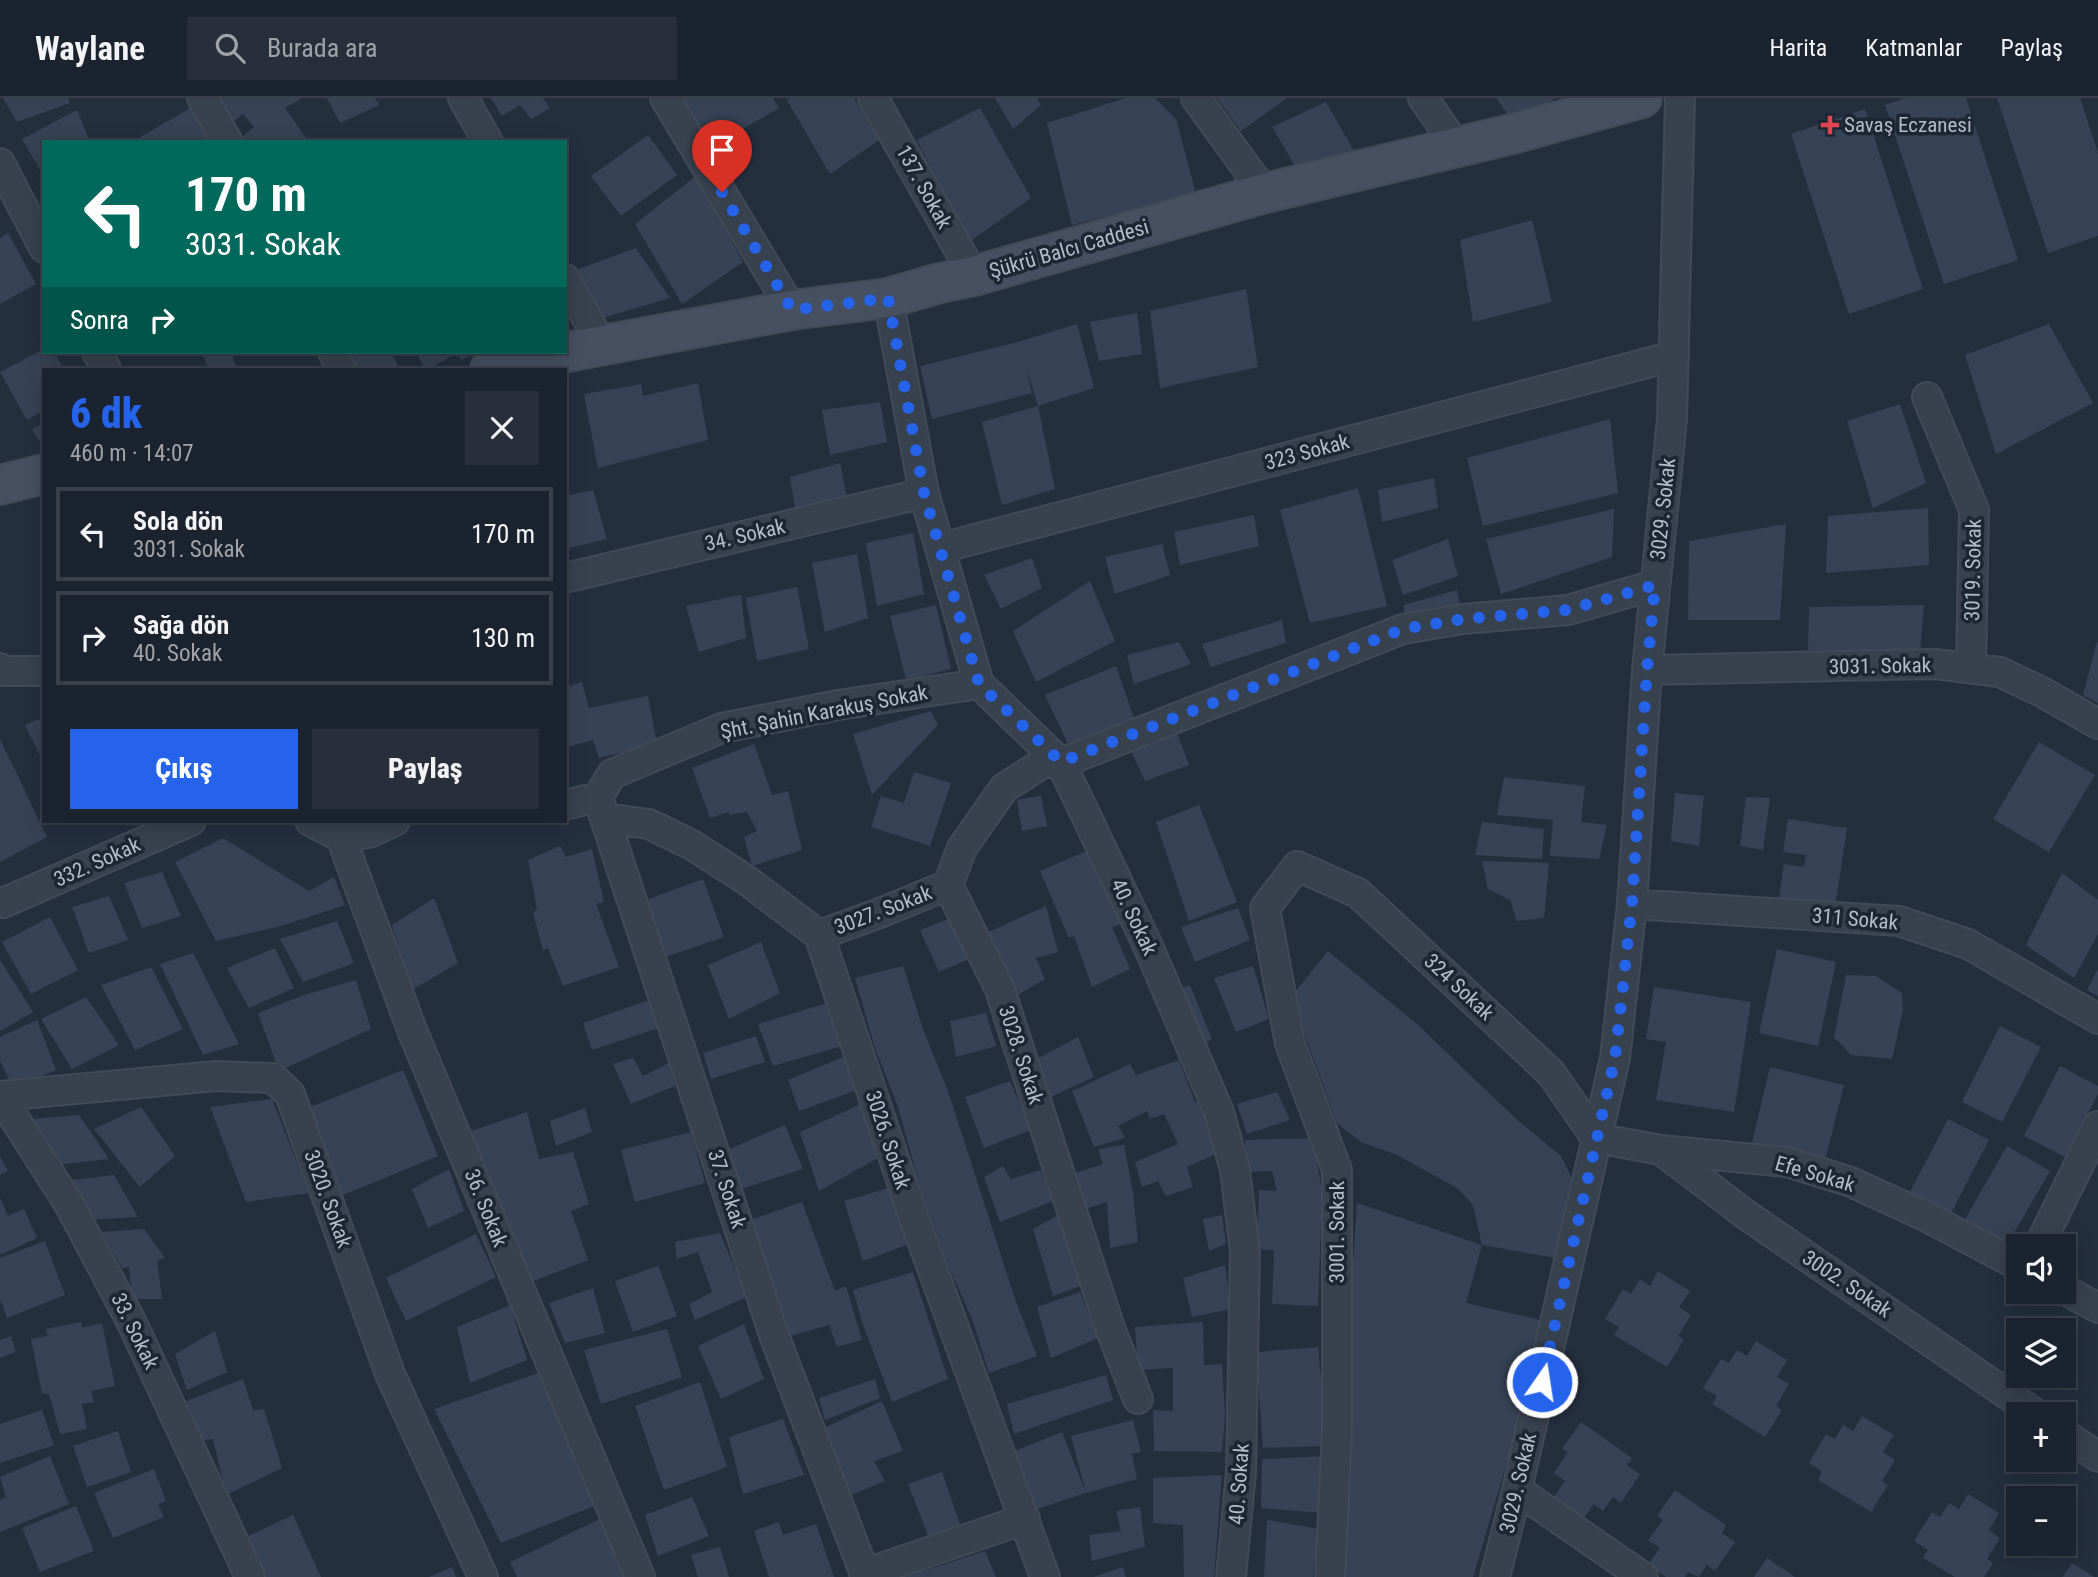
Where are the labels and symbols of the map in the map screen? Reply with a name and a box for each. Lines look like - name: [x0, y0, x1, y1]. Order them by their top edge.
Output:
- place label: Savaş Eczanesi: [1844, 113, 1972, 137]
- marker: Savaş Eczanesi: [1822, 117, 1838, 133]
- pin: [692, 120, 752, 192]
- street label: 137. Sokak: [891, 141, 957, 233]
- street label: Şükrü Balcı Caddesi: [987, 215, 1151, 283]
- street label: 323 Sokak: [1262, 429, 1352, 475]
- street label: 3029. Sokak: [1646, 456, 1680, 561]
- street label: 34. Sokak: [703, 514, 788, 556]
- street label: 3019. Sokak: [1960, 518, 1986, 621]
- street label: 3031. Sokak: [1829, 653, 1932, 679]
- street label: Şht. Şahin Karakuş Sokak: [718, 680, 930, 744]
- street label: 332. Sokak: [50, 832, 144, 892]
- street label: 40. Sokak: [1106, 875, 1162, 959]
- street label: 3027. Sokak: [831, 880, 936, 940]
- street label: 311 Sokak: [1811, 903, 1900, 935]
- street label: 324 Sokak: [1419, 949, 1499, 1026]
- street label: 3028. Sokak: [994, 1003, 1048, 1108]
- street label: 3026. Sokak: [861, 1088, 915, 1193]
- street label: 3020. Sokak: [299, 1147, 357, 1252]
- street label: 37. Sokak: [703, 1147, 751, 1232]
- street label: Efe Sokak: [1772, 1151, 1858, 1197]
- street label: 36. Sokak: [460, 1166, 513, 1251]
- street label: 3001. Sokak: [1325, 1180, 1349, 1283]
- street label: 3002. Sokak: [1798, 1245, 1897, 1323]
- street label: 33. Sokak: [106, 1289, 164, 1373]
- position arrow: [1505, 1345, 1579, 1419]
- street label: 3029. Sokak: [1495, 1430, 1541, 1536]
- street label: 40. Sokak: [1224, 1442, 1254, 1525]

